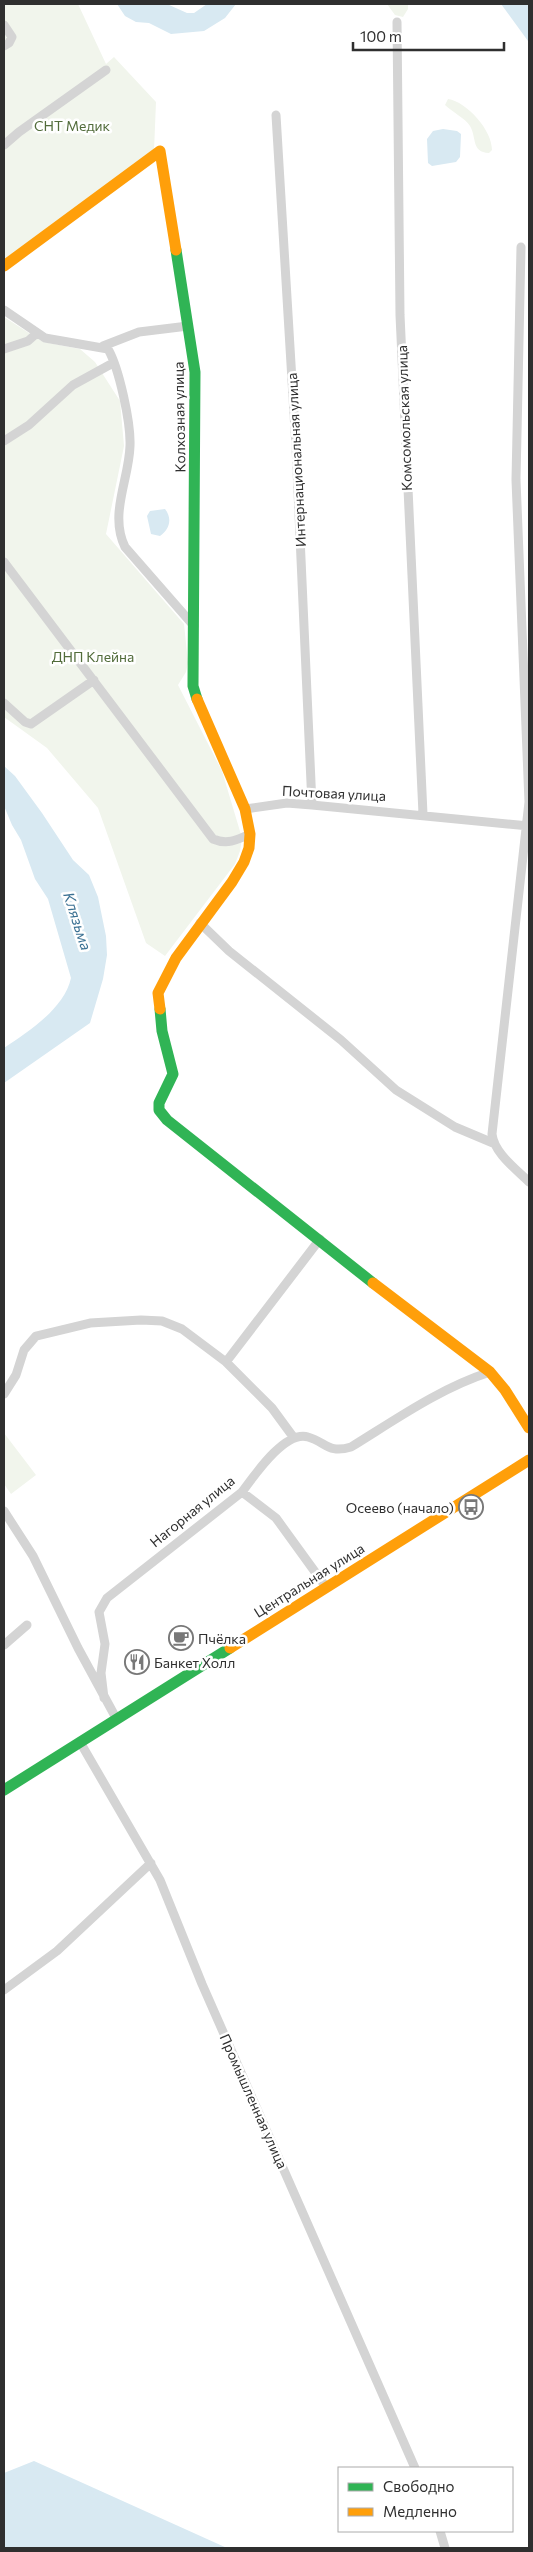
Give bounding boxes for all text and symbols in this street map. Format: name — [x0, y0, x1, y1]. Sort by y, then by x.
scale bar — [353, 20, 504, 52]
text: 100 m — [360, 27, 402, 45]
park label: СНТ Медик — [34, 117, 111, 134]
street label: Комсомольская улица — [393, 345, 415, 491]
street label: Колхозная улица — [170, 361, 188, 473]
street label: Интернациональная улица — [283, 372, 309, 548]
park label: ДНП Клейна — [52, 648, 134, 665]
street label: Почтовая улица — [282, 782, 386, 804]
water label: Клязьма — [60, 890, 96, 953]
street label: Нагорная улица — [146, 1472, 238, 1550]
bus stop icon: Осеево (начало) — [458, 1494, 484, 1520]
place label: Осеево (начало) — [346, 1499, 454, 1516]
street label: Центральная улица — [251, 1539, 367, 1621]
cafe icon: Пчёлка — [168, 1625, 194, 1651]
place label: Пчёлка — [198, 1630, 246, 1647]
restaurant icon: Банкет Холл — [124, 1649, 150, 1675]
place label: Банкет Холл — [154, 1654, 235, 1671]
street label: Промышленная улица — [217, 2031, 291, 2171]
legend — [338, 2467, 513, 2532]
text: Свободно — [383, 2477, 454, 2495]
text: Медленно — [383, 2502, 457, 2520]

